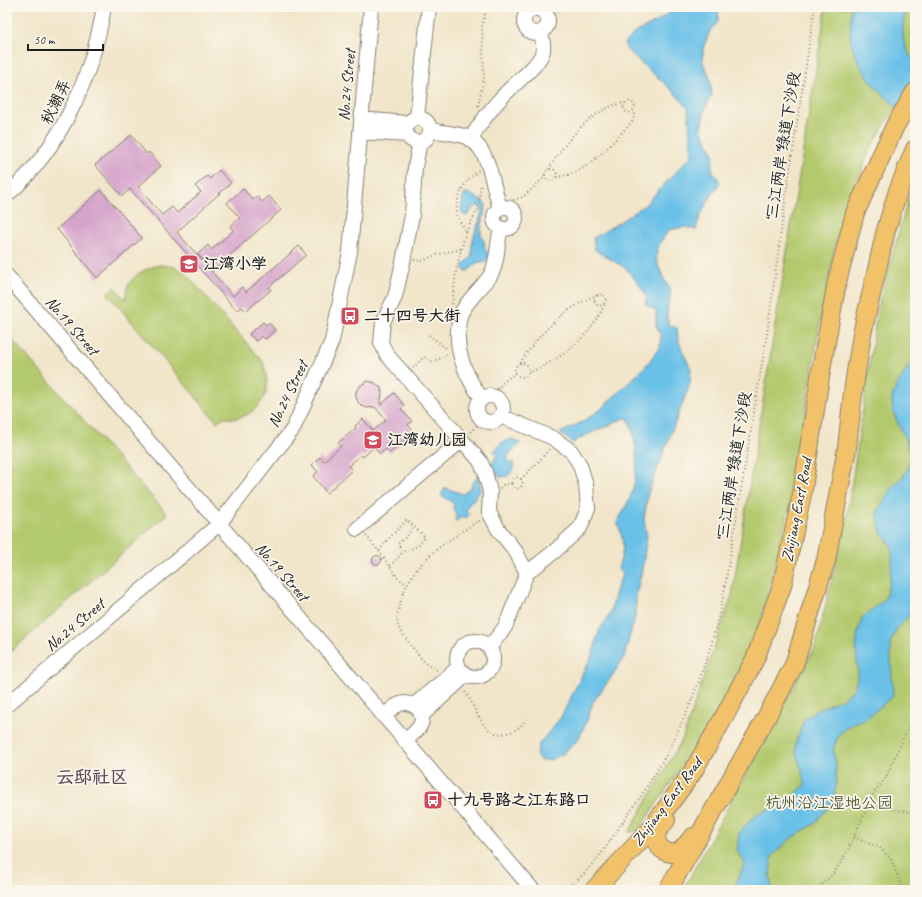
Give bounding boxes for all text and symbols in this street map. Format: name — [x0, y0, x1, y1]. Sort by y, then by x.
scale bar — [28, 26, 103, 52]
text: 50 m — [34, 32, 56, 48]
street label: No.24 Street — [334, 46, 360, 122]
street label: “三江两岸”绿道下沙段 — [761, 70, 805, 224]
street label: 秋潮弄 — [36, 76, 76, 128]
school or university icon: 江湾小学 — [178, 253, 200, 275]
place label: 江湾小学 — [203, 254, 267, 274]
street label: No.19 Street — [41, 292, 105, 362]
bus stop icon: 二十四号大街 — [339, 305, 361, 327]
place label: 二十四号大街 — [364, 306, 460, 326]
street label: No.24 Street — [263, 355, 314, 431]
street label: “三江两岸”绿道下沙段 — [712, 390, 756, 544]
school or university icon: 江湾幼儿园 — [362, 429, 384, 451]
place label: 江湾幼儿园 — [387, 430, 467, 450]
street label: Zhijiang East Road — [777, 454, 817, 564]
street label: No.19 Street — [251, 538, 315, 608]
street label: No.24 Street — [41, 593, 111, 656]
street label: Zhijiang East Road — [627, 752, 708, 850]
district label: 云邸社区 — [56, 766, 128, 788]
bus stop icon: 十九号路之江东路口 — [422, 789, 444, 811]
place label: 十九号路之江东路口 — [447, 790, 591, 810]
park label: 杭州沿江湿地公园 — [765, 793, 893, 813]

